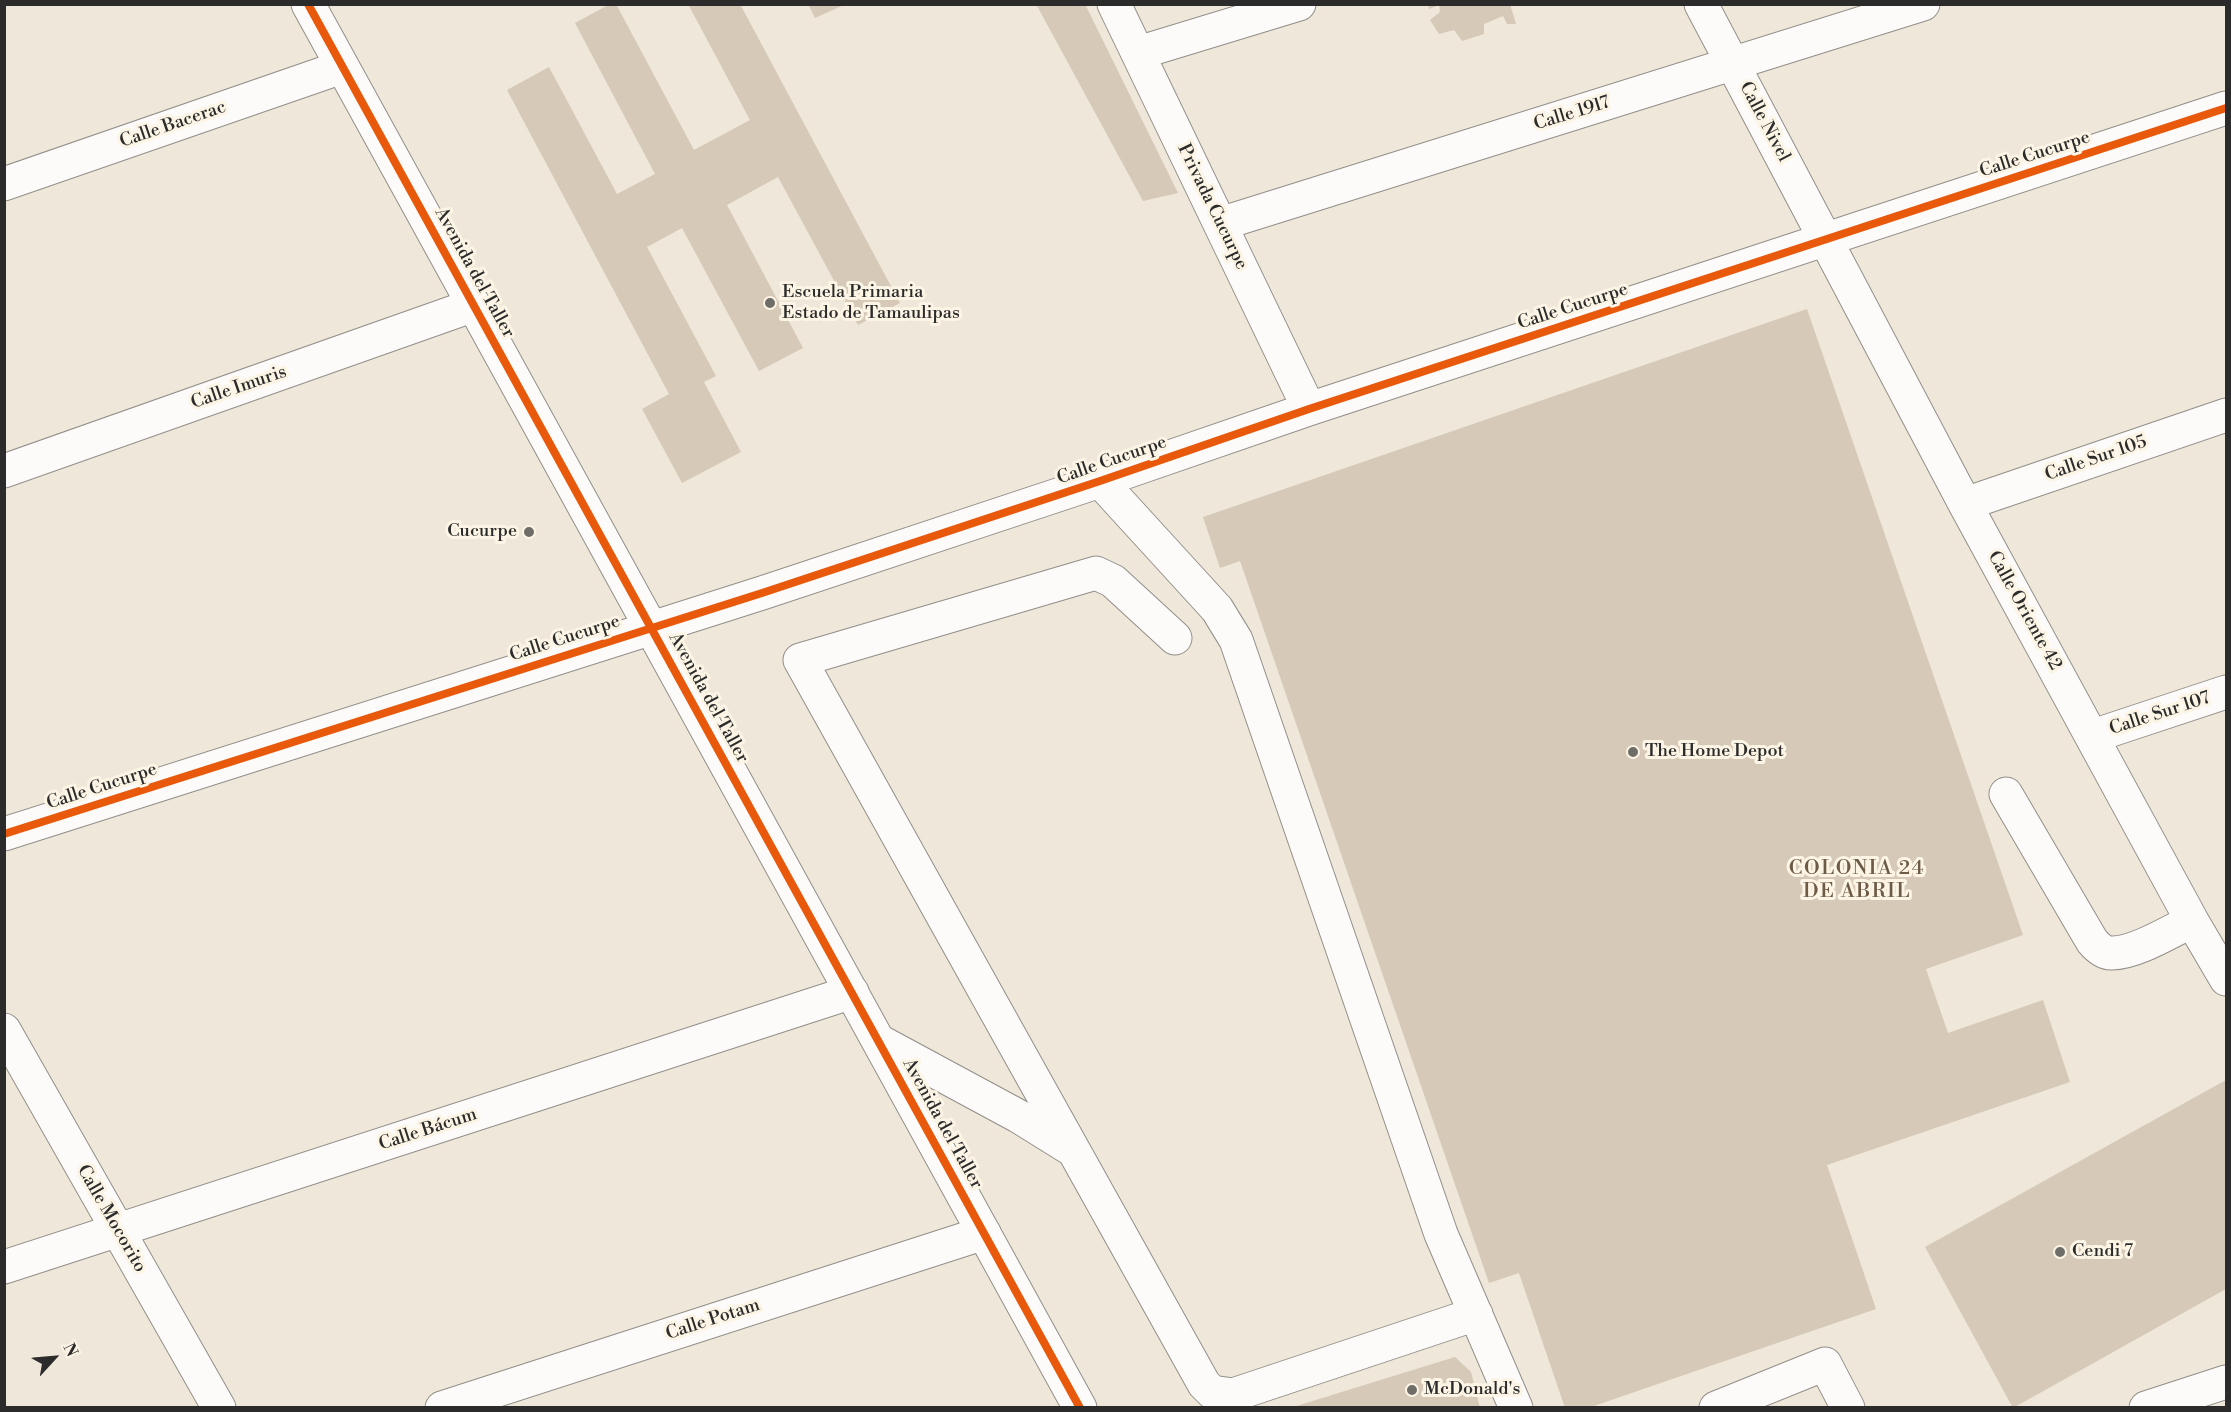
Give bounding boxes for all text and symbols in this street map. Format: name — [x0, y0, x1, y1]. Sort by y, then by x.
street label: Calle Nivel — [1734, 78, 1794, 166]
street label: Calle 1917 — [1531, 92, 1613, 136]
street label: Calle Bacerac — [117, 97, 229, 153]
street label: Calle Cucurpe — [1977, 127, 2093, 183]
street label: Privada Cucurpe — [1172, 141, 1252, 273]
street label: Avenida del Taller — [429, 204, 519, 342]
street label: Calle Cucurpe — [1515, 279, 1631, 335]
place label: Escuela Primaria Estado de Tamaulipas — [782, 282, 960, 324]
marker: Escuela Primaria Estado de Tamaulipas — [763, 296, 777, 310]
street label: Calle Imuris — [188, 362, 290, 414]
street label: Calle Cucurpe — [1054, 432, 1170, 490]
street label: Calle Sur 105 — [2042, 432, 2150, 486]
place label: Cucurpe — [447, 521, 517, 543]
marker: Cucurpe — [522, 525, 536, 539]
street label: Calle Oriente 42 — [1982, 548, 2066, 674]
street label: Calle Cucurpe — [507, 611, 623, 667]
street label: Avenida del Taller — [663, 629, 753, 767]
street label: Calle Sur 107 — [2107, 688, 2213, 740]
place label: The Home Depot — [1645, 741, 1784, 763]
marker: The Home Depot — [1626, 745, 1640, 759]
street label: Calle Cucurpe — [44, 759, 160, 815]
district label: COLONIA 24 DE ABRIL — [1789, 857, 1925, 904]
street label: Avenida del Taller — [897, 1055, 987, 1193]
street label: Calle Bácum — [376, 1104, 480, 1156]
street label: Calle Mocorito — [72, 1162, 150, 1276]
place label: Cendi 7 — [2072, 1241, 2133, 1263]
marker: Cendi 7 — [2053, 1245, 2067, 1259]
street label: Calle Potam — [663, 1295, 763, 1345]
north arrow — [24, 1328, 84, 1388]
text: N — [58, 1340, 82, 1360]
place label: McDonald's — [1424, 1379, 1520, 1401]
marker: McDonald's — [1405, 1383, 1419, 1397]

